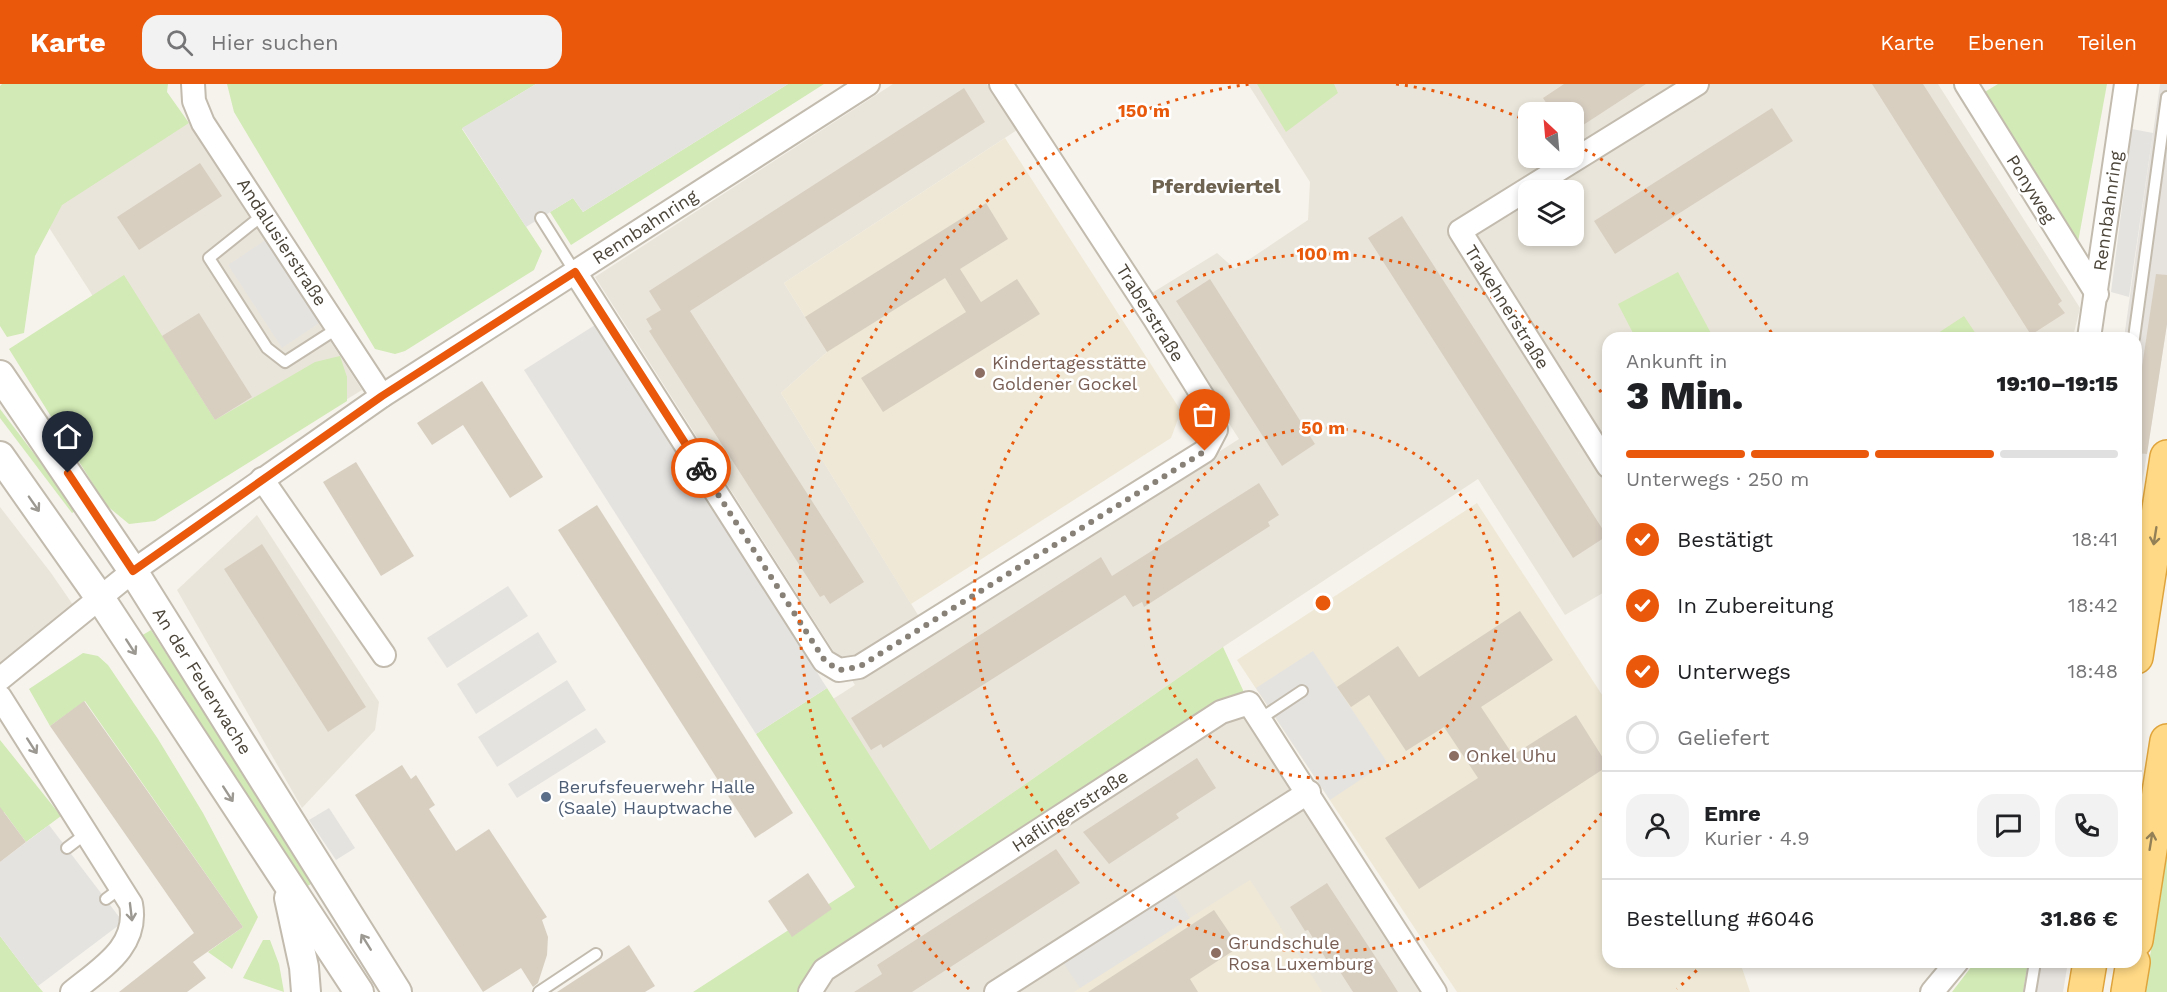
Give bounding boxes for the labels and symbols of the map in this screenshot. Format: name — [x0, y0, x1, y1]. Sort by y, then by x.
text: 150 m — [1118, 100, 1170, 121]
north arrow — [1518, 102, 1584, 168]
street label: Rennbahnring — [2089, 149, 2126, 272]
street label: Ponyweg — [2002, 151, 2061, 227]
street label: Andalusierstraße — [233, 174, 332, 310]
district label: Pferdeviertel — [1151, 174, 1281, 198]
street label: Rennbahnring — [588, 185, 702, 268]
street label: Trakehnerstraße — [1461, 241, 1554, 373]
text: 100 m — [1296, 243, 1350, 264]
street label: Traberstraße — [1112, 260, 1189, 366]
place label: Kindertagesstätte Goldener Gockel — [992, 352, 1147, 394]
marker: Kindertagesstätte Goldener Gockel — [973, 366, 987, 380]
pin — [1179, 389, 1230, 451]
pin — [42, 411, 93, 473]
text: 50 m — [1301, 417, 1345, 438]
courier — [671, 438, 731, 498]
one-way arrow — [27, 495, 40, 511]
one-way arrow — [2149, 525, 2160, 545]
centre of rings — [1313, 593, 1333, 613]
street label: An der Feuerwache — [149, 603, 256, 758]
one-way arrow — [126, 638, 138, 655]
one-way arrow — [26, 737, 38, 754]
place label: Onkel Uhu — [1466, 745, 1557, 766]
marker: Onkel Uhu — [1447, 749, 1461, 763]
street label: Haflingerstraße — [1008, 765, 1132, 856]
place label: Berufsfeuerwehr Halle (Saale) Hauptwache — [558, 776, 755, 818]
one-way arrow — [221, 786, 234, 803]
marker: Berufsfeuerwehr Halle (Saale) Hauptwache — [539, 790, 553, 804]
one-way arrow — [2146, 832, 2157, 852]
one-way arrow — [126, 902, 137, 921]
place label: Grundschule Rosa Luxemburg — [1228, 932, 1374, 974]
one-way arrow — [360, 934, 372, 951]
marker: Grundschule Rosa Luxemburg — [1209, 946, 1223, 960]

